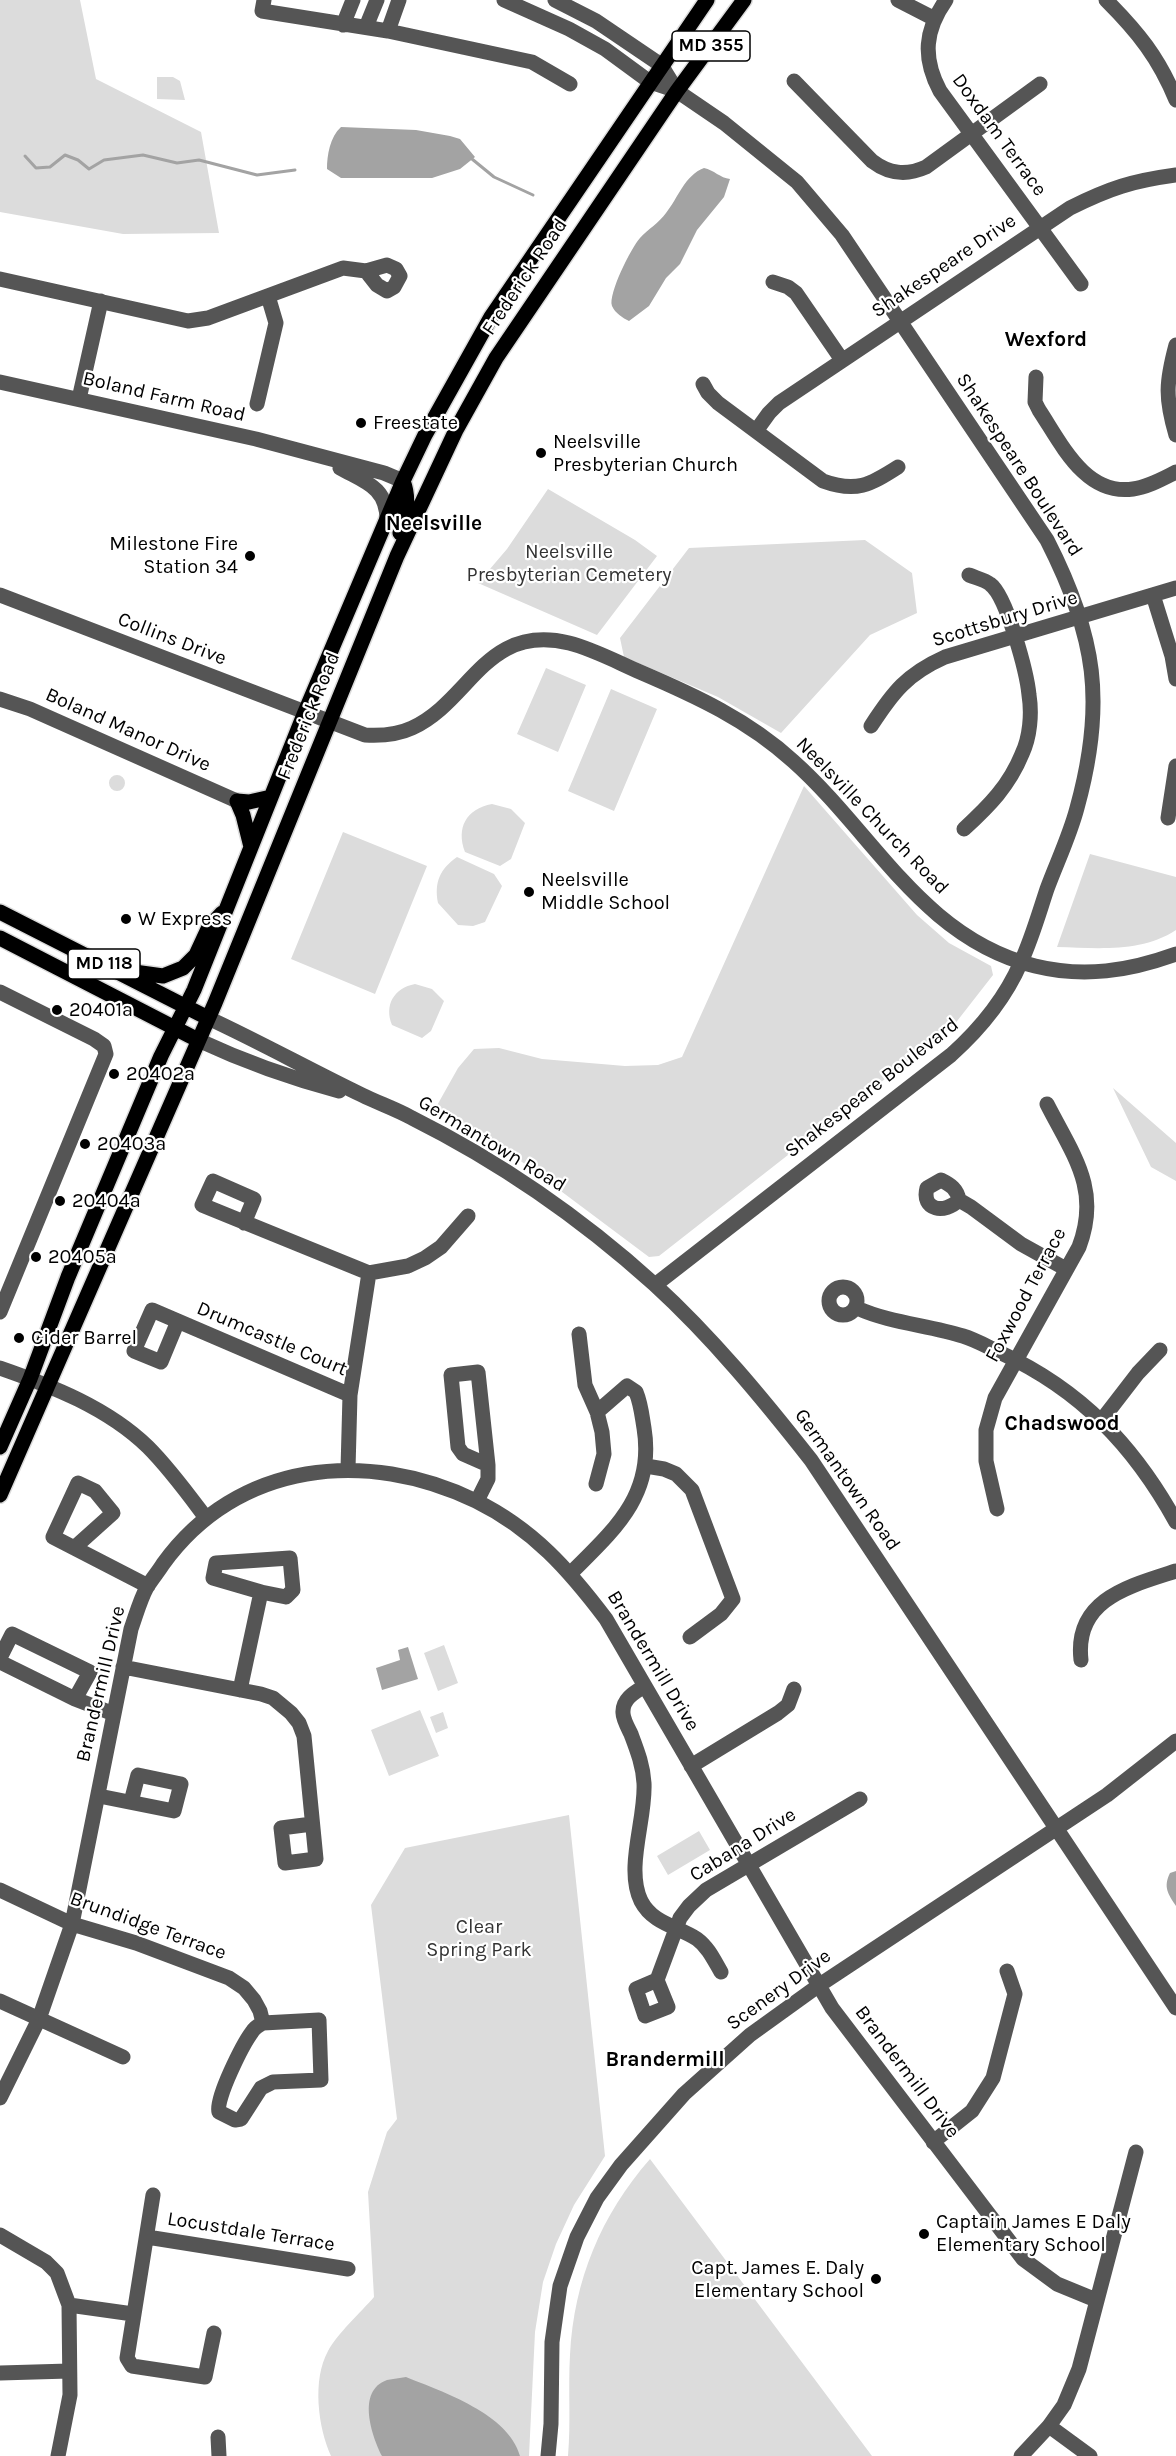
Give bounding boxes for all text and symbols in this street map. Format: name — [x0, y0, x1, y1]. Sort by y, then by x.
road number: MD 355 — [672, 31, 750, 61]
street label: Doxdam Terrace — [947, 69, 1051, 201]
street label: Shakespeare Drive — [867, 209, 1021, 323]
street label: Frederick Road — [477, 214, 573, 340]
district label: Wexford — [1005, 327, 1087, 353]
street label: Boland Farm Road — [80, 367, 248, 427]
street label: Shakespeare Boulevard — [951, 369, 1087, 561]
place label: Freestate — [373, 411, 458, 435]
marker: Freestate — [354, 416, 368, 430]
place label: Neelsville Presbyterian Church — [553, 430, 738, 477]
marker: Neelsville Presbyterian Church — [534, 446, 548, 460]
district label: Neelsville — [386, 511, 482, 537]
place label: Milestone Fire Station 34 — [109, 532, 238, 579]
park label: Neelsville Presbyterian Cemetery — [467, 540, 671, 587]
marker: Milestone Fire Station 34 — [243, 549, 257, 563]
street label: Scottsbury Drive — [929, 585, 1081, 653]
street label: Collins Drive — [114, 607, 230, 671]
street label: Frederick Road — [272, 649, 346, 783]
street label: Boland Manor Drive — [42, 683, 214, 777]
street label: Neelsville Church Road — [791, 732, 953, 900]
place label: Neelsville Middle School — [541, 868, 670, 915]
marker: Neelsville Middle School — [522, 885, 536, 899]
place label: W Express — [138, 907, 232, 931]
marker: W Express — [119, 912, 133, 926]
road number: MD 118 — [68, 949, 140, 979]
place label: 20401a — [69, 998, 133, 1022]
marker: 20401a — [50, 1003, 64, 1017]
street label: Shakespeare Boulevard — [780, 1013, 964, 1163]
place label: 20402a — [126, 1062, 195, 1086]
marker: 20402a — [107, 1067, 121, 1081]
street label: Germantown Road — [414, 1090, 570, 1198]
place label: 20403a — [97, 1132, 166, 1156]
marker: 20403a — [78, 1137, 92, 1151]
place label: 20404a — [72, 1189, 141, 1213]
marker: 20404a — [53, 1194, 67, 1208]
street label: Foxwood Terrace — [980, 1224, 1072, 1366]
place label: 20405a — [48, 1245, 117, 1269]
marker: 20405a — [29, 1250, 43, 1264]
street label: Drumcastle Court — [193, 1296, 351, 1382]
place label: Cider Barrel — [31, 1326, 137, 1350]
marker: Cider Barrel — [12, 1331, 26, 1345]
street label: Germantown Road — [789, 1404, 905, 1556]
district label: Chadswood — [1004, 1411, 1120, 1437]
street label: Brandermill Drive — [602, 1586, 704, 1736]
street label: Brandermill Drive — [71, 1604, 131, 1764]
street label: Cabana Drive — [685, 1803, 801, 1887]
street label: Brundidge Terrace — [67, 1887, 229, 1965]
park label: Clear Spring Park — [426, 1915, 532, 1962]
street label: Scenery Drive — [722, 1944, 836, 2036]
street label: Brandermill Drive — [849, 2001, 965, 2143]
district label: Brandermill — [605, 2047, 725, 2073]
street label: Locustdale Terrace — [166, 2207, 336, 2257]
place label: Captain James E Daly Elementary School — [936, 2210, 1131, 2257]
marker: Captain James E Daly Elementary School — [917, 2227, 931, 2241]
place label: Capt. James E. Daly Elementary School — [691, 2256, 864, 2303]
marker: Capt. James E. Daly Elementary School — [869, 2272, 883, 2286]

